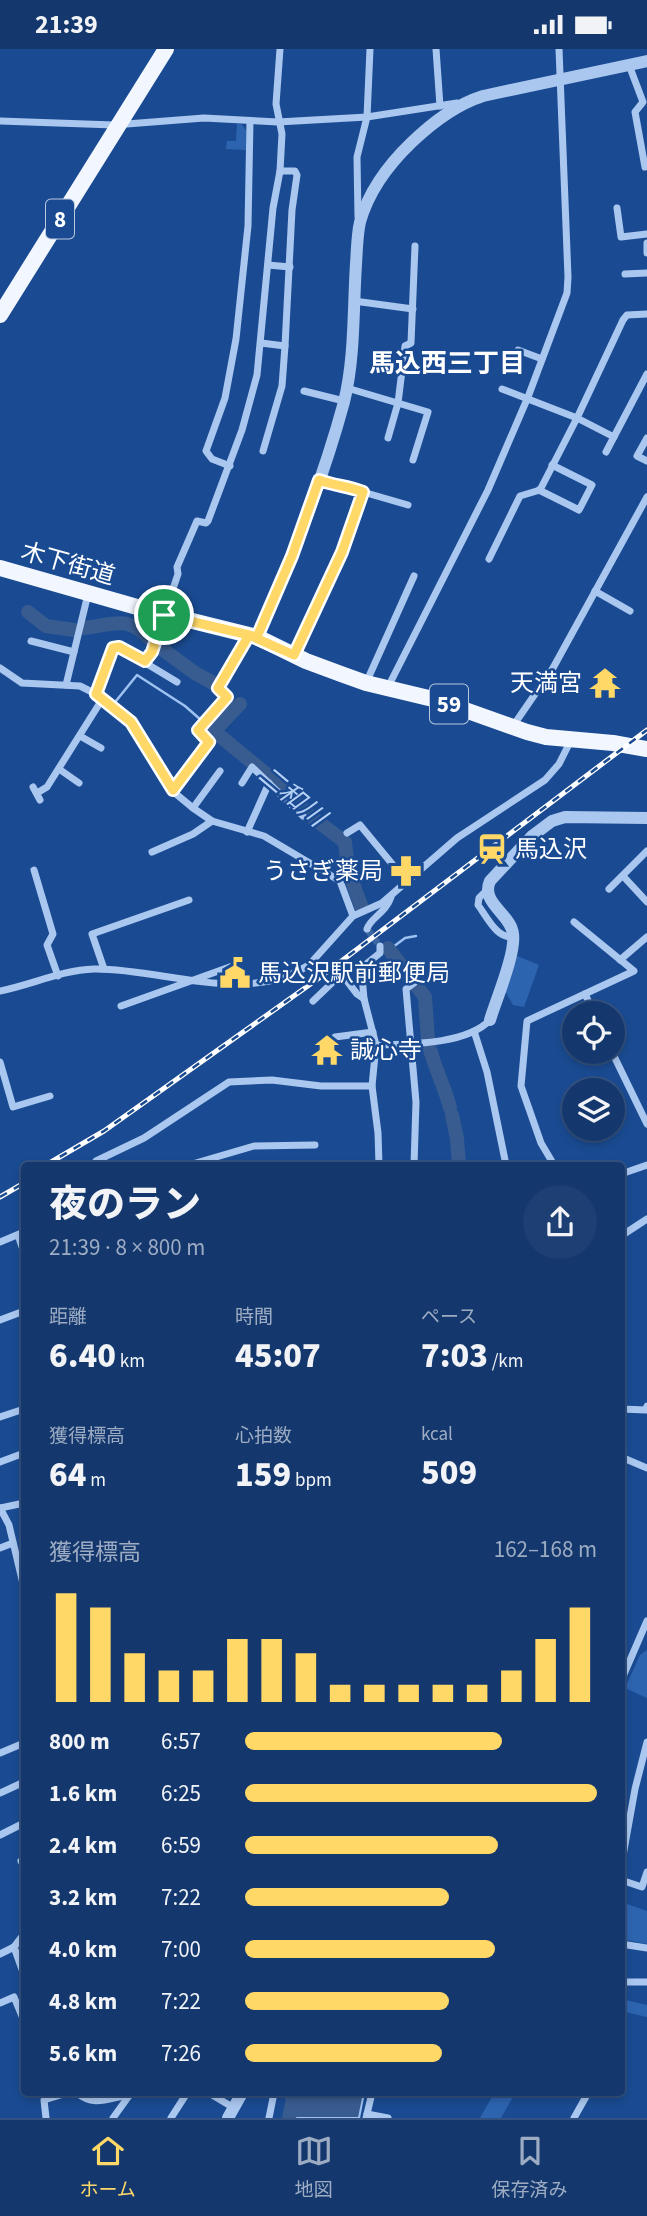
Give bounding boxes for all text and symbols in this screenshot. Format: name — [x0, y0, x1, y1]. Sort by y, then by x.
text: 21:39 — [35, 6, 98, 43]
road number: 8 — [46, 199, 74, 239]
district label: 馬込西三丁目 — [369, 345, 525, 382]
street label: 木下街道 — [17, 534, 119, 594]
pin — [134, 585, 194, 645]
icon: arrive — [145, 596, 183, 634]
place label: 天満宮 — [510, 666, 582, 701]
temple icon: 天満宮 — [588, 666, 622, 700]
road number: 59 — [430, 685, 468, 723]
water label: 二和川 — [250, 757, 336, 837]
station icon: 馬込沢 — [475, 832, 509, 866]
place label: 馬込沢 — [515, 832, 587, 867]
place label: うさぎ薬局 — [263, 854, 383, 889]
pharmacy icon: うさぎ薬局 — [389, 854, 423, 888]
public building icon: 馬込沢駅前郵便局 — [218, 956, 252, 990]
place label: 馬込沢駅前郵便局 — [258, 956, 450, 991]
map controls — [562, 1001, 625, 1141]
button: locate — [562, 1001, 625, 1064]
temple icon: 誠心寺 — [310, 1033, 344, 1067]
place label: 誠心寺 — [350, 1033, 422, 1068]
button: layers — [562, 1078, 625, 1141]
text: 夜のラン — [49, 1178, 201, 1232]
button: share — [523, 1185, 597, 1259]
text: 21:39 · 8 × 800 m — [49, 1231, 205, 1264]
text: 距離 — [49, 1304, 87, 1331]
text: 時間 — [235, 1304, 273, 1331]
text: ペース — [421, 1304, 477, 1331]
text: 6.40 — [49, 1331, 116, 1381]
text: 45:07 — [235, 1331, 321, 1381]
text: 7:03 — [421, 1331, 488, 1381]
text: km — [116, 1348, 145, 1375]
text: /km — [488, 1348, 524, 1375]
text: kcal — [421, 1421, 453, 1448]
text: 獲得標高 — [49, 1423, 125, 1450]
text: 心拍数 — [235, 1423, 292, 1450]
text: 509 — [421, 1448, 477, 1498]
text: 64 — [49, 1450, 86, 1500]
text: 159 — [235, 1450, 291, 1500]
text: m — [86, 1467, 106, 1494]
text: bpm — [291, 1467, 332, 1494]
text: 162–168 m — [494, 1533, 597, 1566]
text: 獲得標高 — [49, 1536, 141, 1569]
text: 800 m — [49, 1725, 110, 1758]
text: 6:57 — [161, 1725, 201, 1758]
text: 1.6 km — [49, 1777, 117, 1810]
text: 6:25 — [161, 1777, 201, 1810]
text: 2.4 km — [49, 1829, 117, 1862]
text: 6:59 — [161, 1829, 201, 1862]
text: 3.2 km — [49, 1881, 117, 1914]
text: 7:22 — [161, 1881, 201, 1914]
text: 4.0 km — [49, 1933, 117, 1966]
text: 7:00 — [161, 1933, 201, 1966]
text: 4.8 km — [49, 1985, 117, 2018]
text: 7:22 — [161, 1985, 201, 2018]
text: 5.6 km — [49, 2037, 117, 2070]
text: 7:26 — [161, 2037, 201, 2070]
tab: ホーム — [79, 2132, 136, 2204]
tab: 地図 — [295, 2132, 333, 2204]
tab: 保存済み — [492, 2132, 568, 2204]

